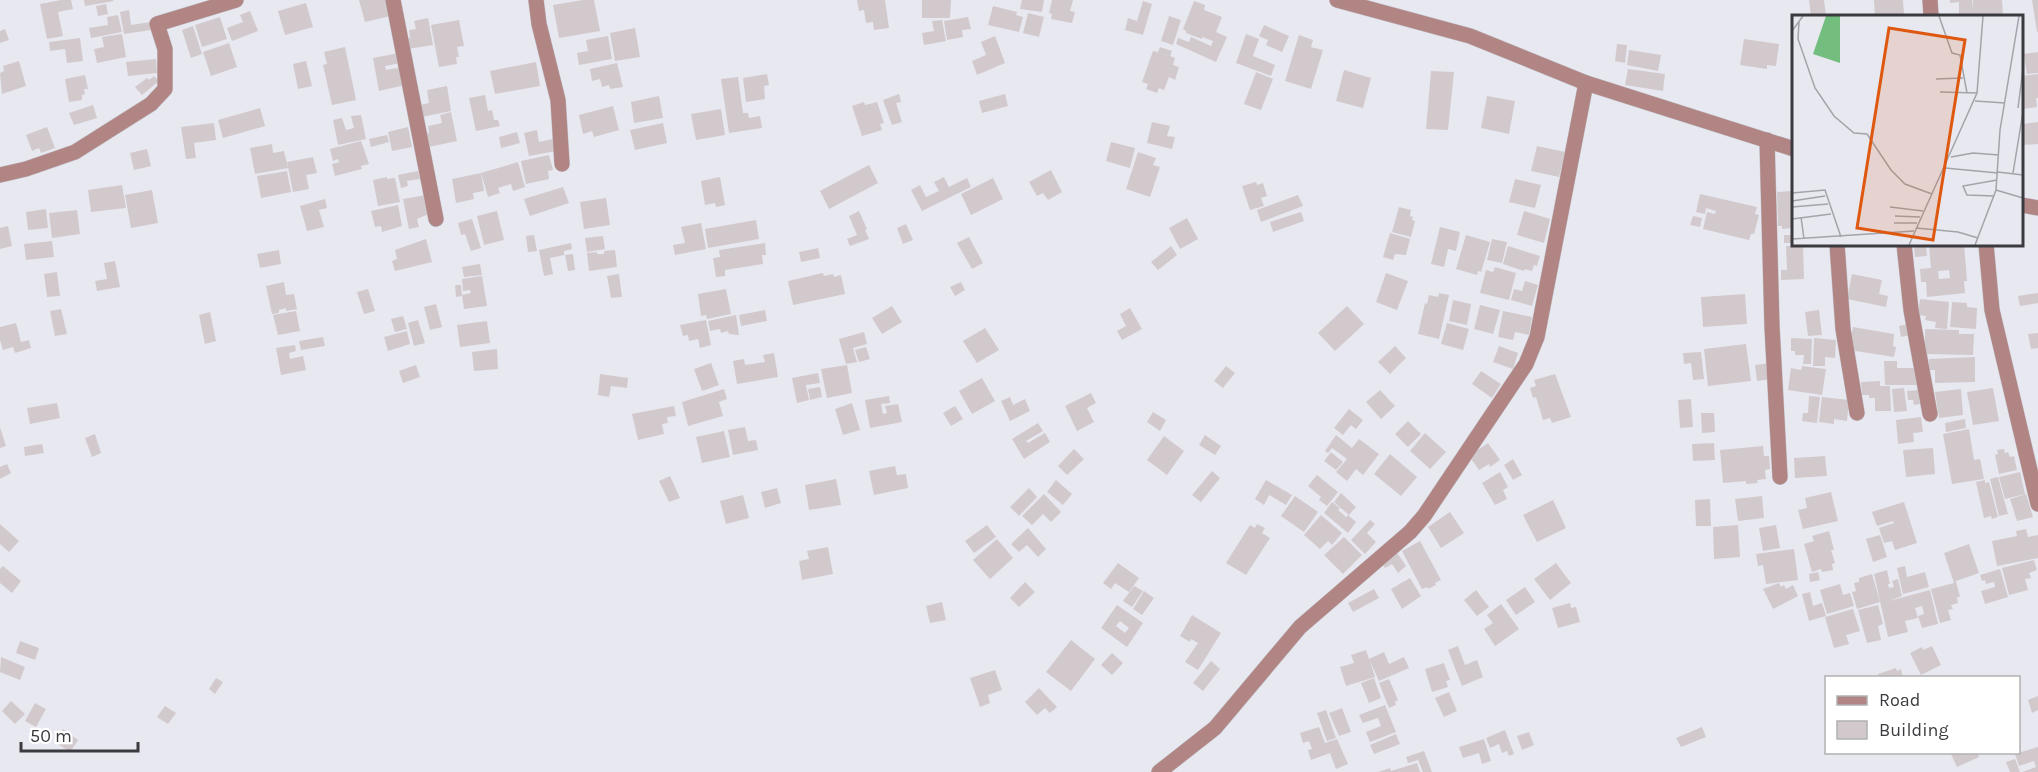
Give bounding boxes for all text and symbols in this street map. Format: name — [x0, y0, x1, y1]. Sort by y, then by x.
inset map — [1792, 15, 2023, 246]
legend — [1825, 676, 2020, 754]
text: Road — [1879, 689, 1920, 711]
scale bar — [21, 715, 138, 753]
text: Building — [1879, 719, 1949, 741]
text: 50 m — [30, 725, 72, 747]

